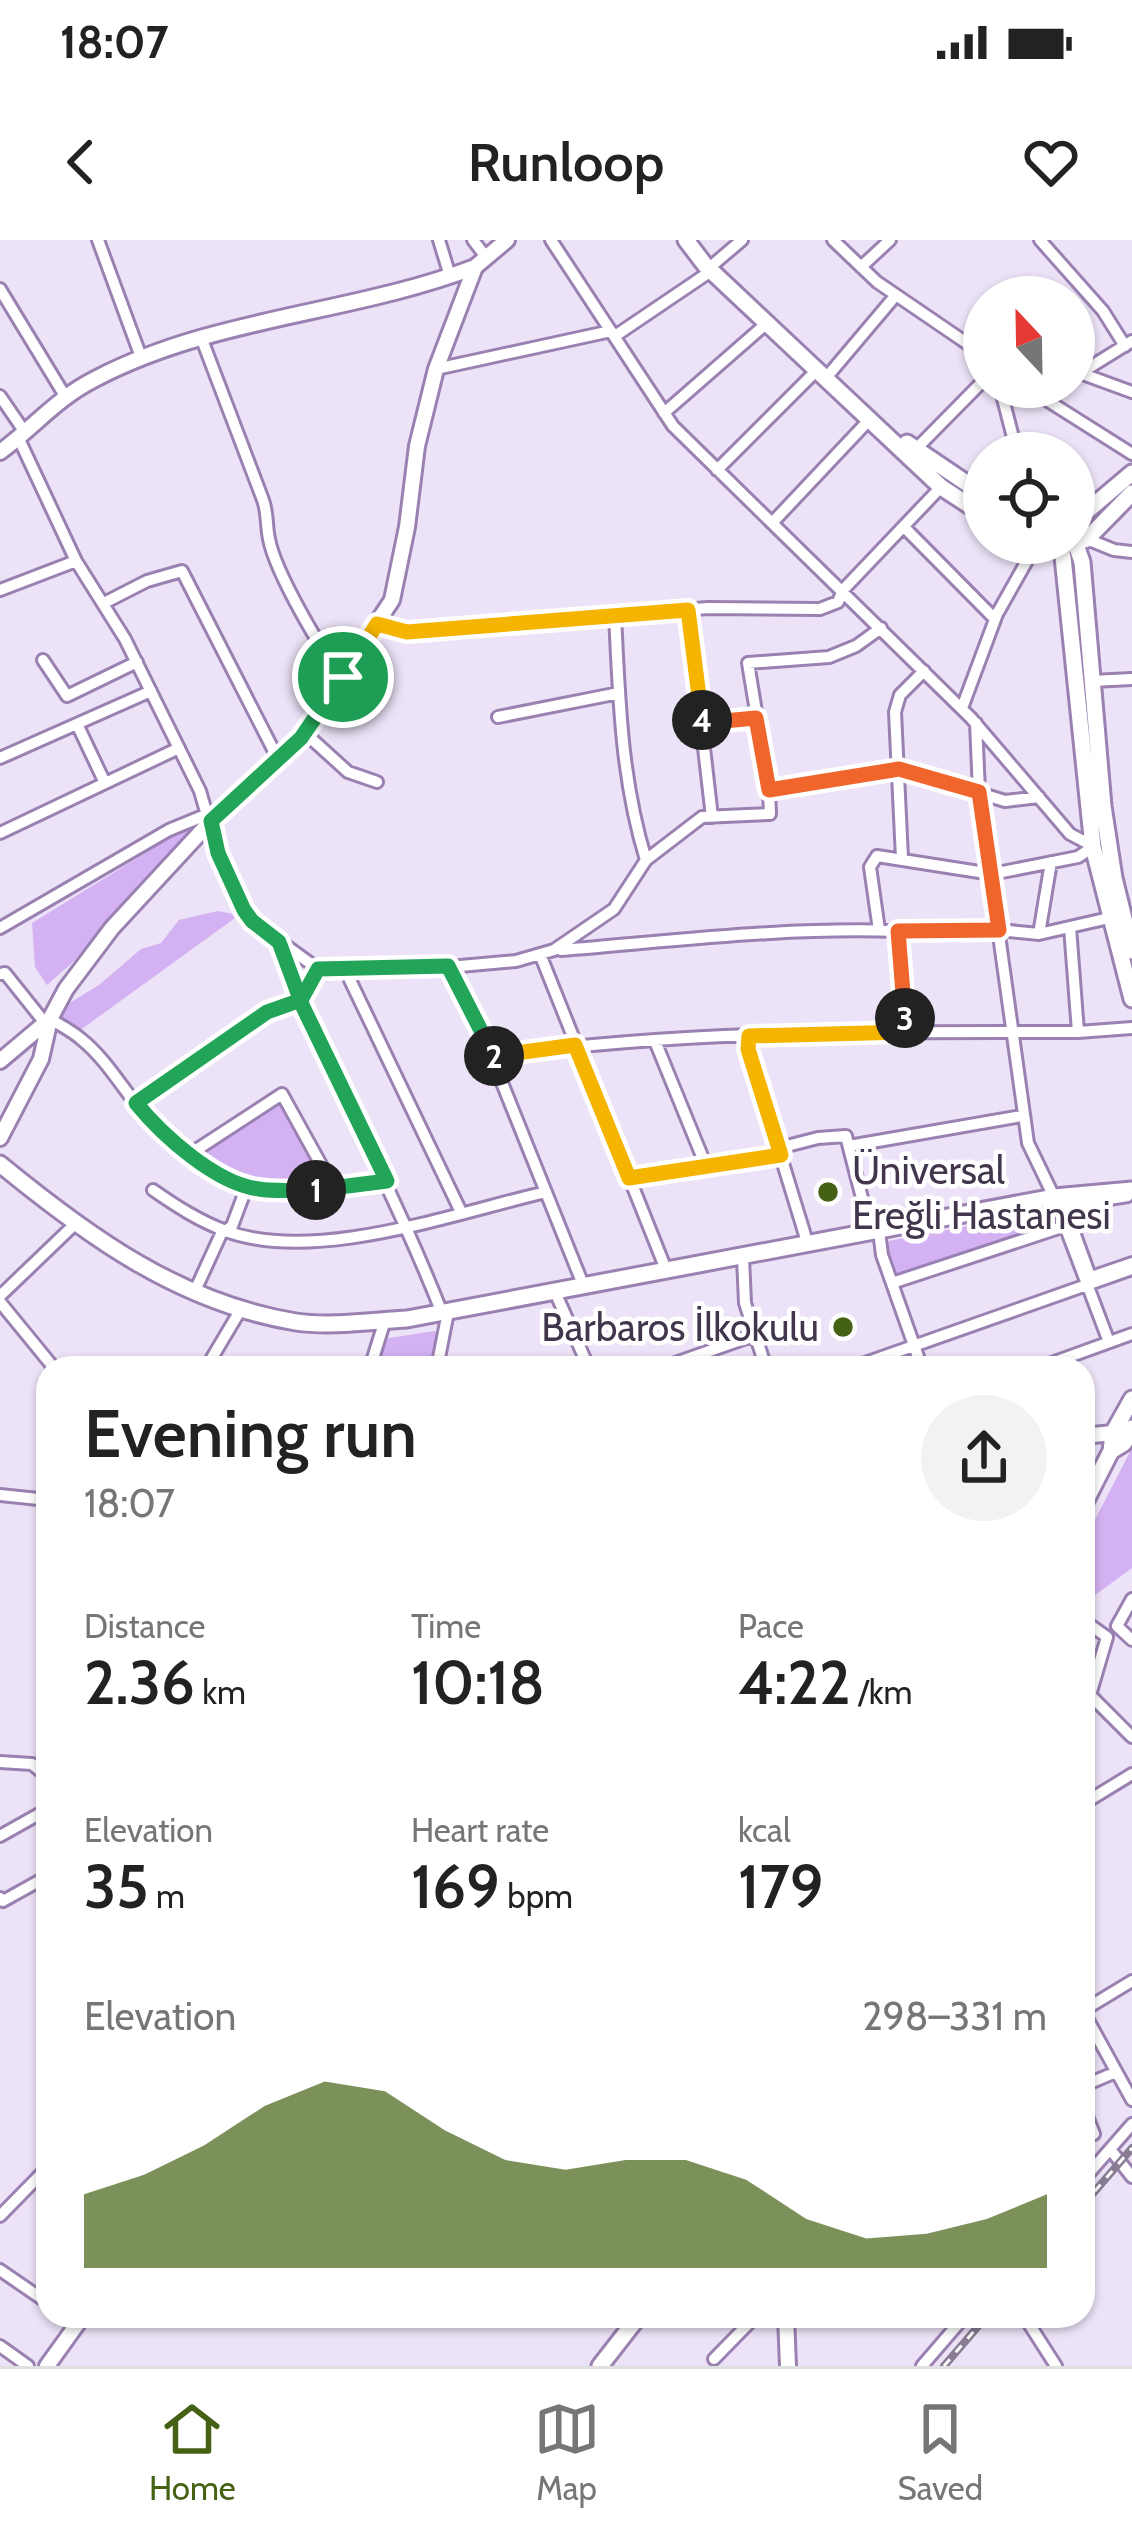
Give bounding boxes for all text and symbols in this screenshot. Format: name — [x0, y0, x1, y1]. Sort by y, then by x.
text: 18:07 — [60, 15, 169, 69]
icon: back — [48, 129, 114, 195]
text: Runloop — [468, 129, 664, 195]
icon: heart — [1018, 129, 1084, 195]
north arrow — [963, 276, 1095, 408]
map controls — [963, 276, 1095, 564]
button: locate — [963, 432, 1095, 564]
pin — [292, 626, 394, 728]
icon: arrive — [310, 644, 376, 710]
pin: 4 — [672, 690, 732, 750]
text: 4 — [692, 700, 712, 740]
pin: 3 — [875, 988, 935, 1048]
text: 3 — [896, 998, 914, 1038]
pin: 2 — [464, 1026, 524, 1086]
text: 2 — [485, 1036, 503, 1076]
place label: Üniversal Ereğli Hastanesi — [852, 1146, 1111, 1239]
pin: 1 — [286, 1160, 346, 1220]
text: 1 — [310, 1170, 322, 1210]
marker: Üniversal Ereğli Hastanesi — [815, 1179, 841, 1205]
place label: Barbaros İlkokulu — [541, 1303, 819, 1351]
marker: Barbaros İlkokulu — [830, 1314, 856, 1340]
text: Evening run — [84, 1393, 417, 1474]
button: share — [921, 1395, 1047, 1521]
text: 18:07 — [84, 1479, 175, 1527]
text: Distance — [84, 1606, 205, 1646]
text: Time — [411, 1606, 481, 1646]
text: Pace — [738, 1606, 804, 1646]
text: 2.36 — [84, 1646, 195, 1719]
text: 10:18 — [411, 1646, 545, 1719]
text: 4:22 — [738, 1646, 851, 1719]
text: km — [195, 1672, 246, 1712]
text: /km — [851, 1672, 912, 1712]
text: Elevation — [84, 1810, 213, 1850]
text: Heart rate — [411, 1810, 549, 1850]
text: kcal — [738, 1810, 791, 1850]
text: 35 — [84, 1850, 149, 1923]
text: 169 — [411, 1850, 500, 1923]
text: 179 — [738, 1850, 824, 1923]
text: m — [149, 1876, 185, 1916]
text: bpm — [500, 1876, 573, 1916]
text: Elevation — [84, 1992, 236, 2040]
text: 298–331 m — [862, 1992, 1047, 2040]
tab: Home — [149, 2396, 236, 2508]
tab: Map — [534, 2396, 600, 2508]
tab: Saved — [897, 2396, 983, 2508]

